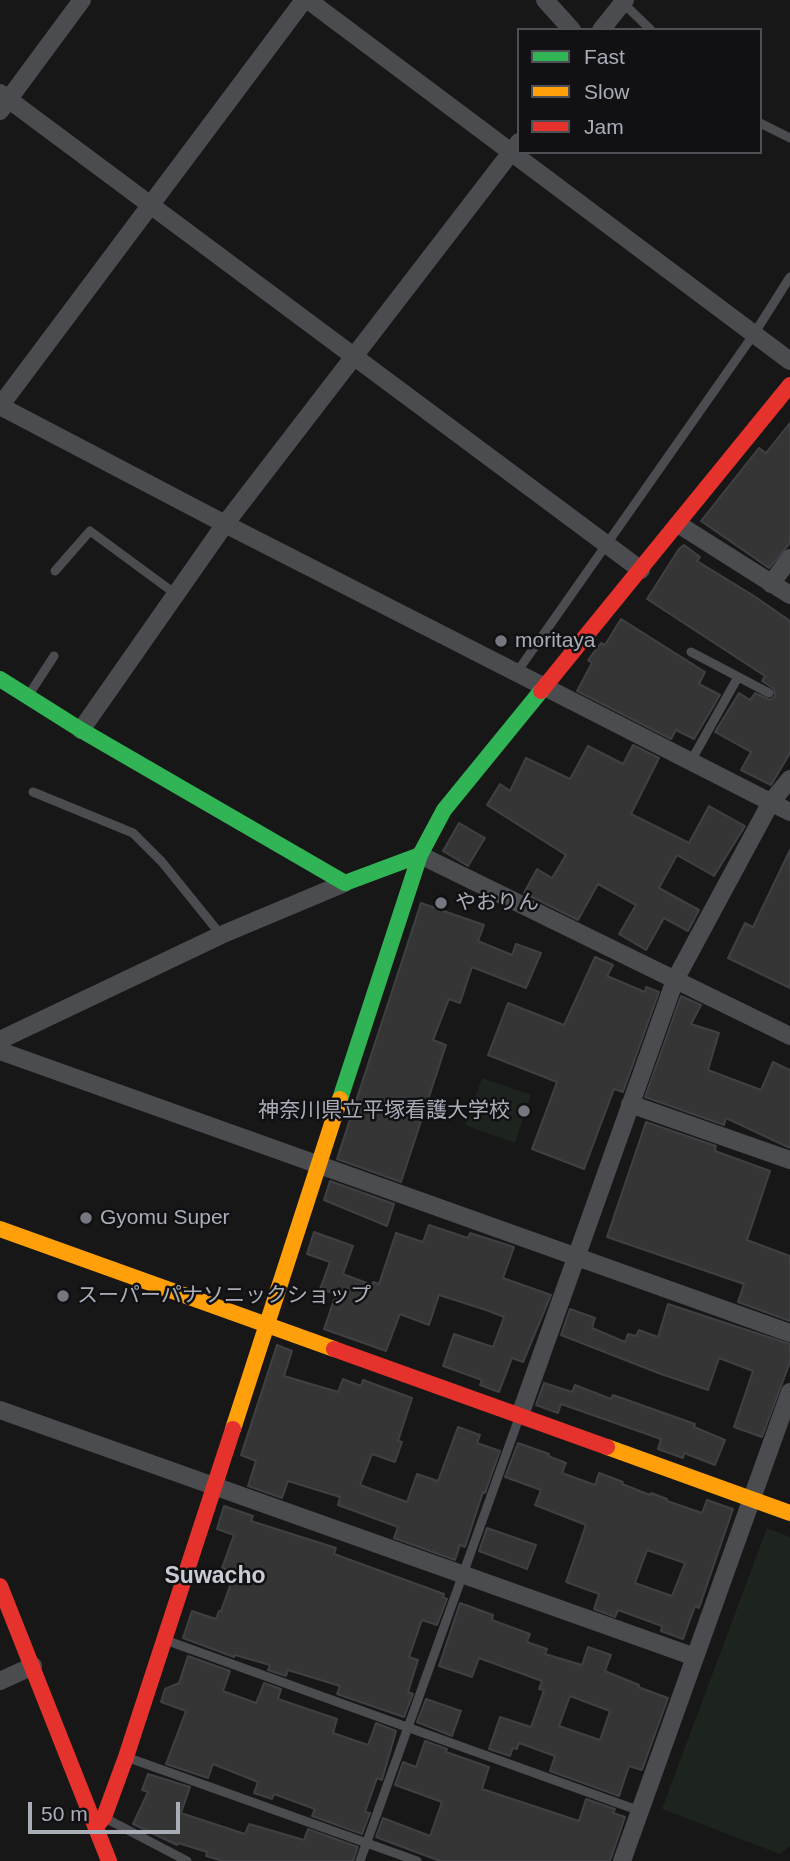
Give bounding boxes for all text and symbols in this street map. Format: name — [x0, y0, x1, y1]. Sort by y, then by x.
legend — [517, 28, 762, 154]
text: Fast — [584, 45, 625, 68]
text: Slow — [584, 80, 630, 103]
text: Jam — [584, 115, 624, 138]
place label: moritaya — [515, 628, 596, 654]
marker: moritaya — [493, 633, 509, 649]
place label: やおりん — [455, 890, 539, 916]
marker: やおりん — [433, 895, 449, 911]
place label: 神奈川県立平塚看護大学校 — [258, 1098, 510, 1124]
marker: 神奈川県立平塚看護大学校 — [516, 1103, 532, 1119]
place label: Gyomu Super — [100, 1205, 230, 1231]
marker: Gyomu Super — [78, 1210, 94, 1226]
place label: スーパーパナソニックショップ — [77, 1283, 371, 1309]
marker: スーパーパナソニックショップ — [55, 1288, 71, 1304]
district label: Suwacho — [165, 1563, 265, 1591]
scale bar — [32, 1787, 184, 1831]
text: 50 m — [41, 1802, 88, 1825]

